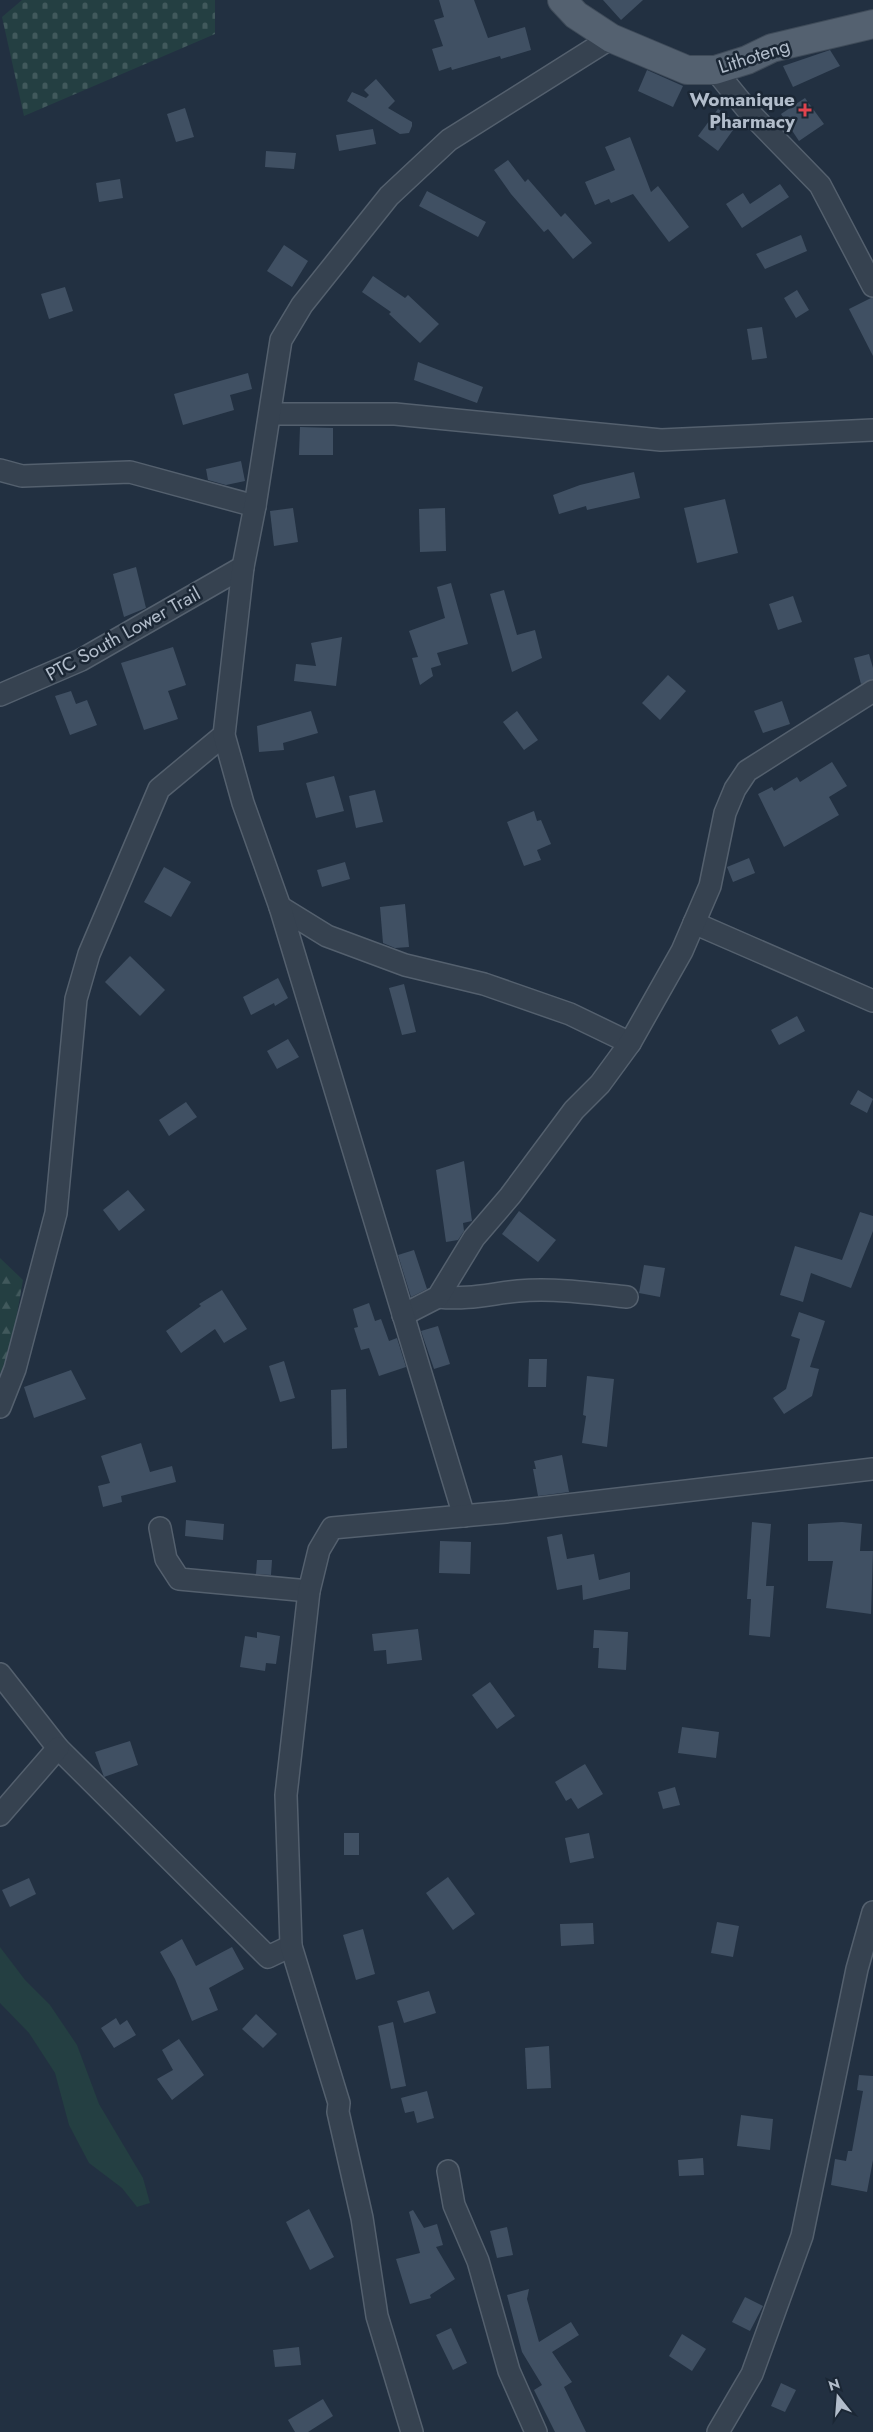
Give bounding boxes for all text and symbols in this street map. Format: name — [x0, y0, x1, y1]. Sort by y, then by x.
street label: Lithoteng — [715, 32, 793, 80]
place label: Womanique Pharmacy — [690, 86, 796, 135]
marker: Womanique Pharmacy — [799, 104, 811, 116]
street label: PTC South Lower Trail — [41, 580, 205, 688]
north arrow — [813, 2372, 863, 2422]
text: N — [826, 2373, 842, 2396]

